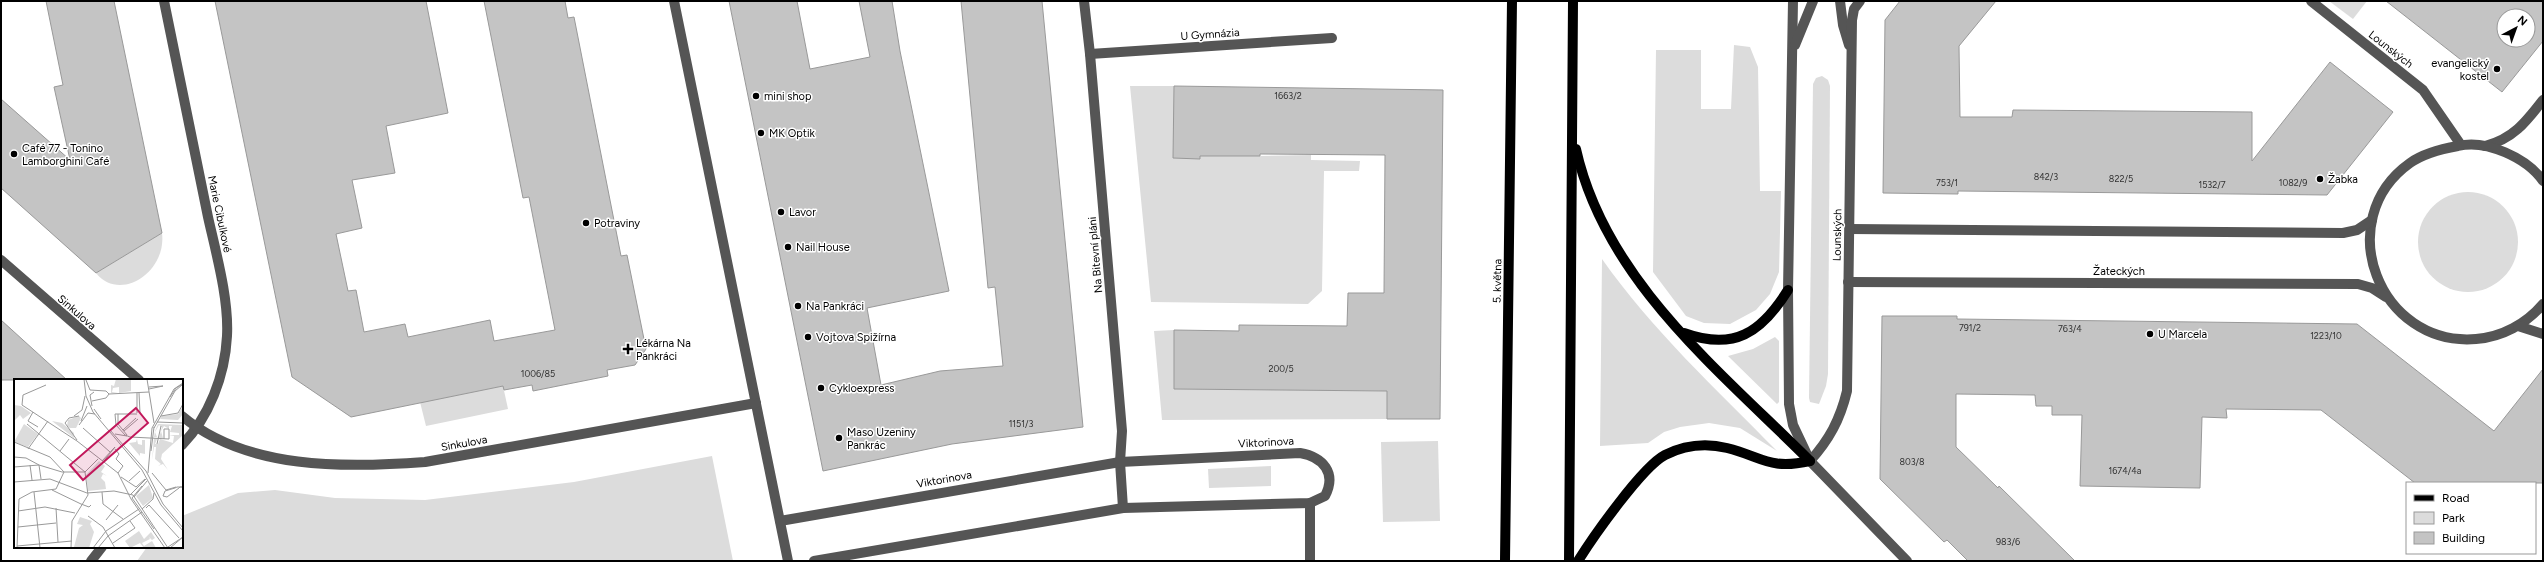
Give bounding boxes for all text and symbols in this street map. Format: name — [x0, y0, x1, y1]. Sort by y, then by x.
north arrow — [2496, 8, 2536, 48]
text: N — [2515, 13, 2530, 29]
street label: U Gymnázia — [1180, 26, 1240, 43]
street label: Lounských — [2366, 28, 2415, 71]
place label: evangelický kostel — [2431, 57, 2489, 83]
marker: evangelický kostel — [2492, 64, 2502, 74]
place label: mini shop — [764, 90, 812, 103]
house number: 1663/2 — [1274, 90, 1302, 101]
marker: mini shop — [751, 91, 761, 101]
place label: MK Optik — [769, 127, 815, 140]
marker: MK Optik — [756, 128, 766, 138]
place label: Café 77 - Tonino Lamborghini Café — [22, 142, 109, 168]
marker: Café 77 - Tonino Lamborghini Café — [9, 149, 19, 159]
house number: 842/3 — [2034, 171, 2058, 182]
place label: Žabka — [2328, 172, 2358, 186]
house number: 822/5 — [2109, 173, 2133, 184]
street label: Marie Cibulkové — [205, 174, 234, 254]
marker: Žabka — [2315, 174, 2325, 184]
house number: 753/1 — [1936, 177, 1958, 188]
house number: 1082/9 — [2279, 177, 2307, 188]
house number: 1532/7 — [2198, 179, 2226, 190]
place label: Lavor — [789, 206, 816, 219]
marker: Lavor — [776, 207, 786, 217]
street label: Lounských — [1831, 209, 1844, 261]
street label: Na Bitevní pláni — [1086, 216, 1105, 294]
place label: Potraviny — [594, 217, 640, 230]
marker: Potraviny — [581, 218, 591, 228]
place label: Nail House — [796, 241, 850, 254]
marker: Nail House — [783, 242, 793, 252]
street label: 5. května — [1491, 259, 1504, 303]
street label: Žateckých — [2093, 264, 2145, 278]
street label: Sinkulova — [55, 292, 99, 333]
place label: Na Pankráci — [806, 300, 864, 313]
marker: Na Pankráci — [793, 301, 803, 311]
house number: 791/2 — [1959, 322, 1981, 333]
house number: 763/4 — [2058, 323, 2082, 334]
place label: U Marcela — [2158, 328, 2207, 341]
marker: U Marcela — [2145, 329, 2155, 339]
house number: 1223/10 — [2310, 330, 2342, 341]
place label: Vojtova Spižírna — [816, 331, 896, 344]
marker: Vojtova Spižírna — [803, 332, 813, 342]
place label: Lékárna Na Pankráci — [636, 337, 691, 363]
marker: Lékárna Na Pankráci — [623, 344, 633, 354]
house number: 200/5 — [1268, 363, 1294, 374]
house number: 1006/85 — [521, 368, 555, 379]
inset map — [14, 379, 183, 548]
place label: Cykloexpress — [829, 382, 895, 395]
marker: Cykloexpress — [816, 383, 826, 393]
house number: 1151/3 — [1009, 418, 1033, 429]
place label: Maso Uzeniny Pankrác — [847, 426, 916, 452]
street label: Sinkulova — [440, 433, 488, 454]
marker: Maso Uzeniny Pankrác — [834, 433, 844, 443]
street label: Viktorinova — [1238, 435, 1294, 450]
house number: 803/8 — [1899, 456, 1925, 467]
house number: 1674/4a — [2109, 465, 2142, 476]
street label: Viktorinova — [915, 468, 973, 491]
legend — [2406, 482, 2536, 554]
text: Road — [2442, 491, 2470, 505]
text: Park — [2442, 511, 2465, 525]
text: Building — [2442, 531, 2485, 545]
house number: 983/6 — [1996, 536, 2020, 547]

